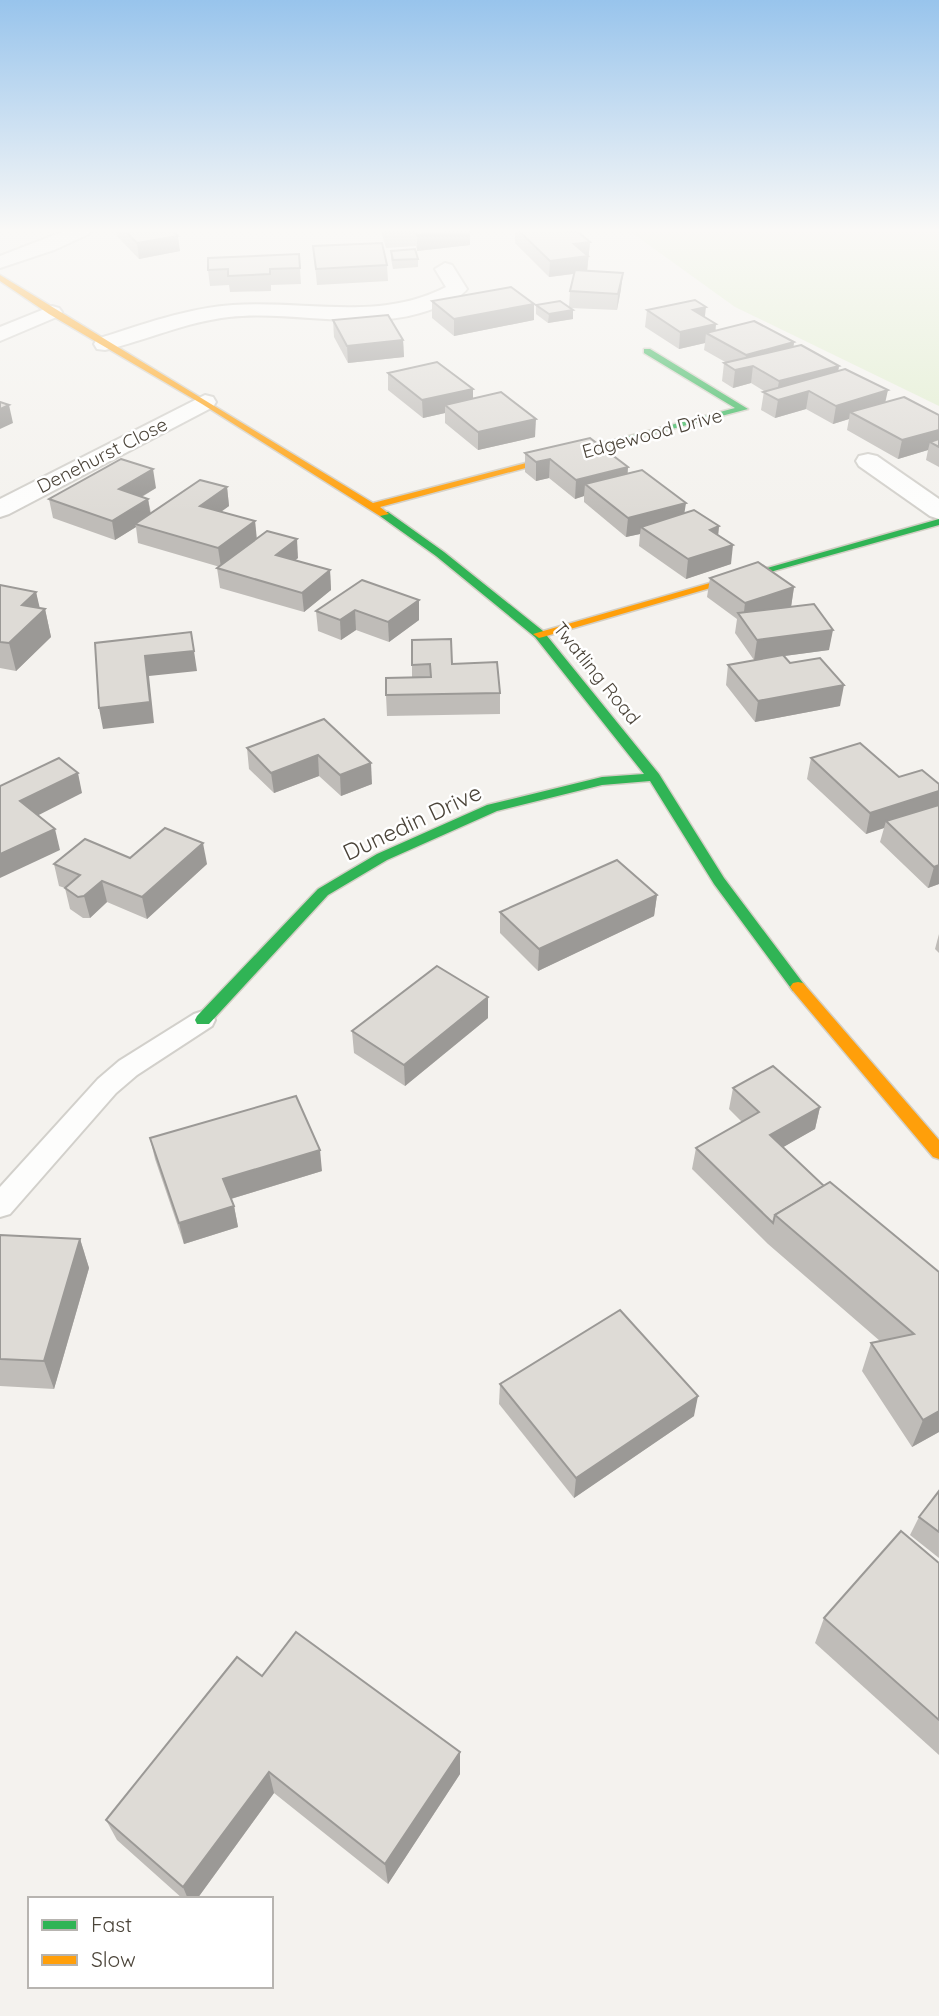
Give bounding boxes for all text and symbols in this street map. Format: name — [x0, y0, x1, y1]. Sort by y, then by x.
street label: Edgewood Drive — [579, 403, 725, 463]
street label: Denehurst Close — [33, 412, 171, 498]
street label: Twatling Road — [548, 617, 646, 729]
street label: Dunedin Drive — [338, 777, 486, 867]
legend — [28, 1897, 273, 1988]
text: Fast — [91, 1911, 132, 1937]
text: Slow — [91, 1946, 136, 1972]

